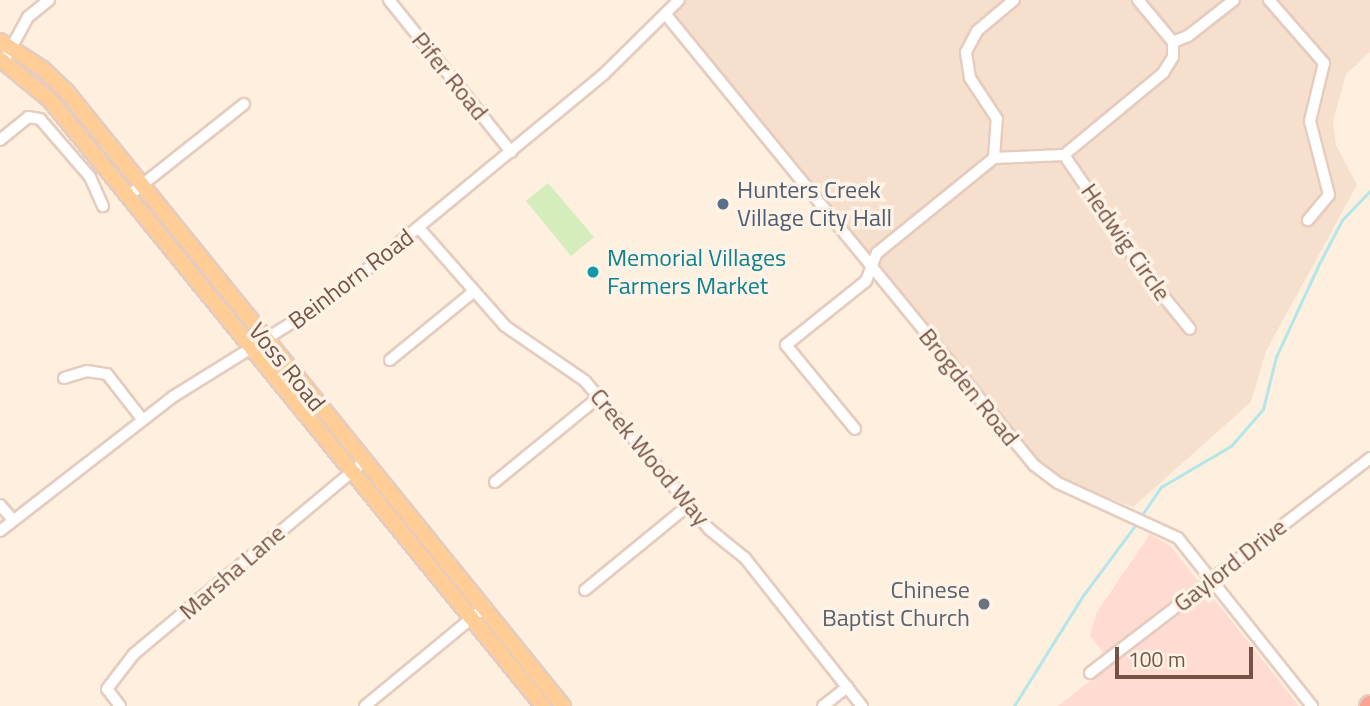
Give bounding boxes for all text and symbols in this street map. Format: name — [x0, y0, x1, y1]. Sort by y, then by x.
street label: Pifer Road — [406, 26, 494, 126]
place label: Hunters Creek Village City Hall — [737, 176, 892, 232]
street label: Hedwig Circle — [1075, 178, 1177, 306]
marker: Hunters Creek Village City Hall — [715, 196, 731, 212]
street label: Beinhorn Road — [283, 223, 419, 335]
place label: Memorial Villages Farmers Market — [607, 244, 786, 300]
marker: Memorial Villages Farmers Market — [585, 264, 601, 280]
street label: Voss Road — [243, 317, 331, 417]
street label: Brogden Road — [913, 322, 1025, 452]
street label: Creek Wood Way — [584, 382, 716, 532]
street label: Gaylord Drive — [1168, 512, 1292, 618]
street label: Marsha Lane — [173, 518, 291, 626]
place label: Chinese Baptist Church — [822, 576, 970, 632]
marker: Chinese Baptist Church — [976, 596, 992, 612]
scale bar — [1118, 632, 1256, 676]
text: 100 m — [1128, 643, 1185, 675]

